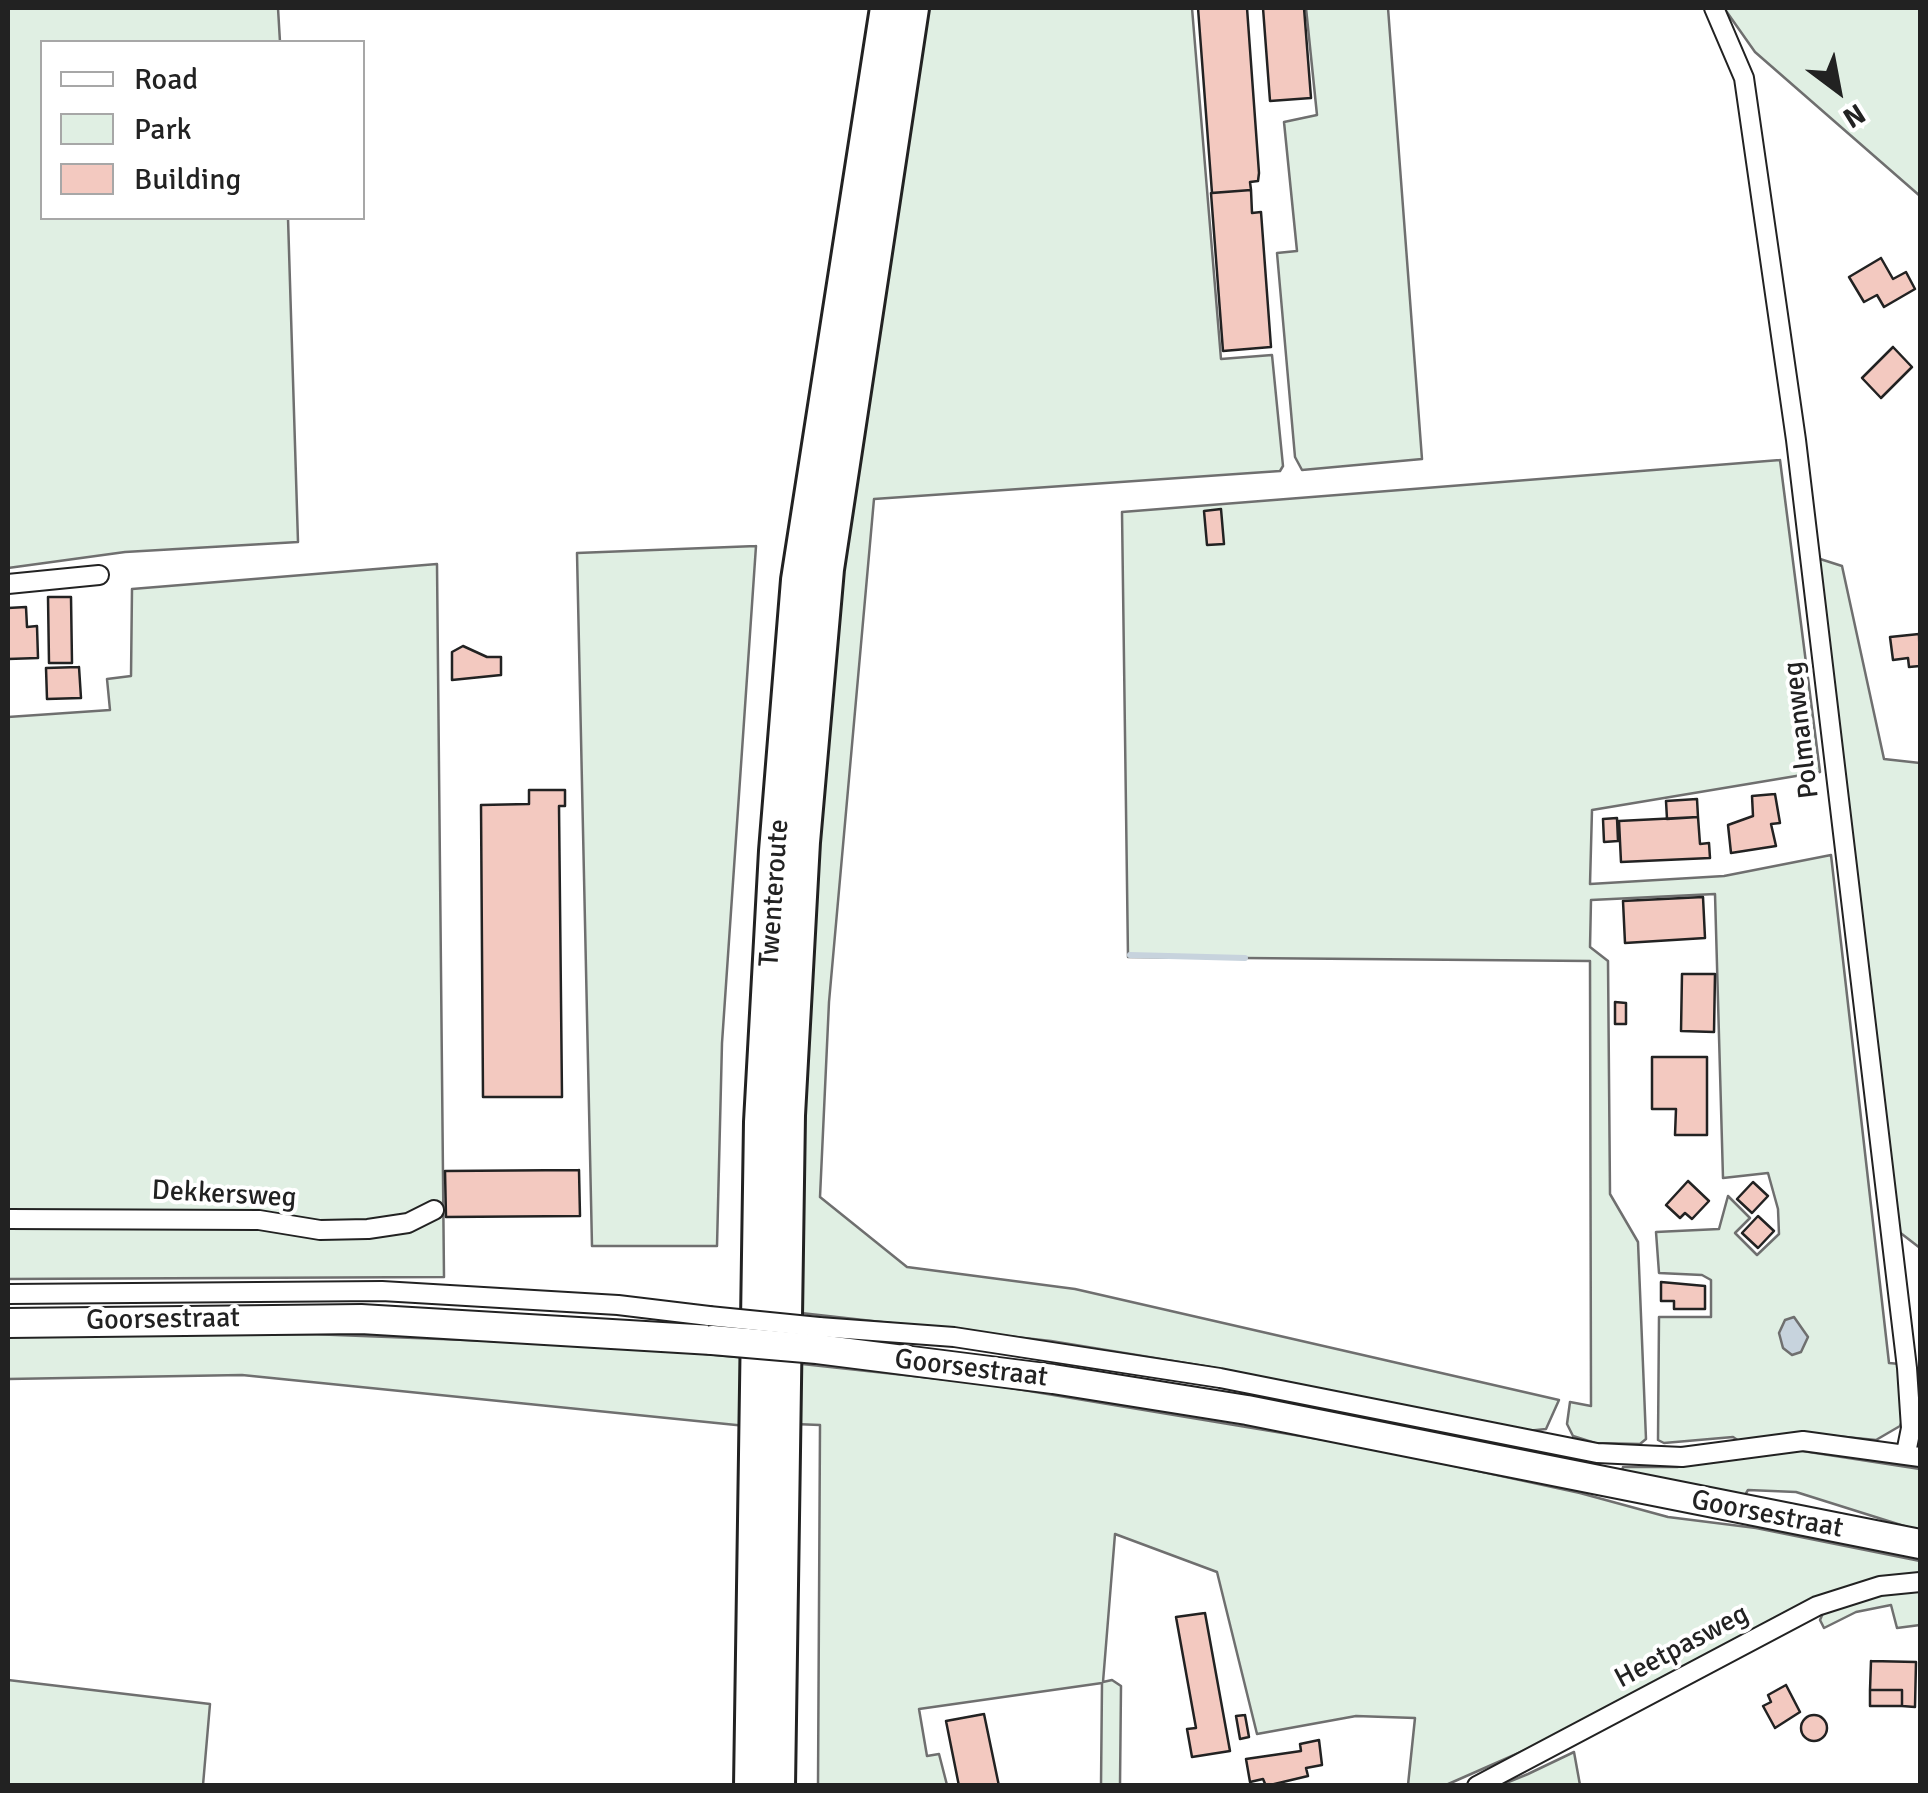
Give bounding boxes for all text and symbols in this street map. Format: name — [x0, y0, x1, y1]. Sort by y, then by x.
legend — [40, 40, 365, 220]
north arrow — [1788, 40, 1888, 140]
text: Road — [134, 61, 198, 98]
text: N — [1837, 96, 1871, 135]
text: Park — [134, 111, 192, 148]
text: Building — [134, 161, 241, 198]
street label: Polmanweg — [1777, 660, 1827, 800]
street label: Twenteroute — [753, 818, 797, 968]
street label: Dekkersweg — [151, 1174, 297, 1216]
street label: Goorsestraat — [86, 1302, 240, 1338]
street label: Goorsestraat — [893, 1343, 1049, 1395]
street label: Goorsestraat — [1688, 1484, 1846, 1546]
street label: Heetpasweg — [1609, 1598, 1755, 1696]

